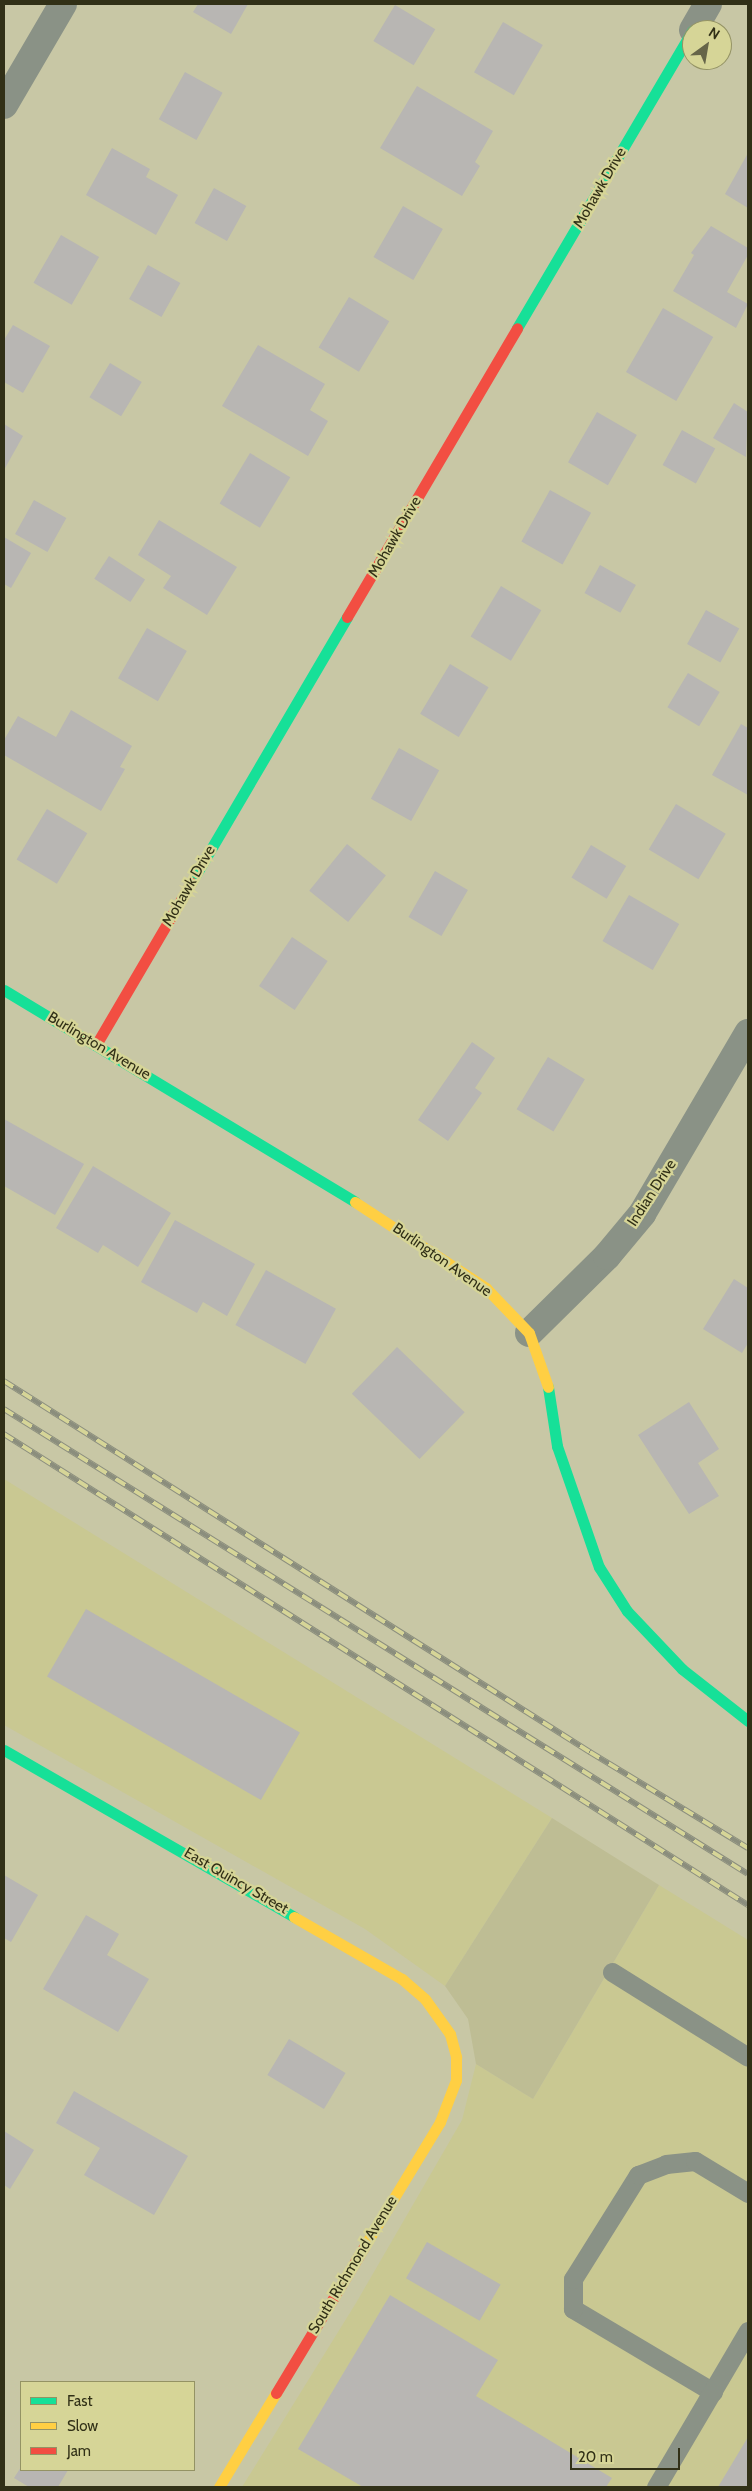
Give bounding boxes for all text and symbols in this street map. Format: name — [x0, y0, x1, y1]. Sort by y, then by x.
north arrow — [682, 20, 732, 70]
text: N — [705, 23, 723, 43]
street label: Mohawk Drive — [570, 145, 630, 231]
street label: Mohawk Drive — [365, 494, 425, 580]
street label: Mohawk Drive — [159, 843, 219, 929]
street label: Burlington Avenue — [44, 1008, 154, 1084]
street label: Indian Drive — [624, 1156, 680, 1230]
street label: Burlington Avenue — [389, 1219, 495, 1301]
street label: East Quincy Street — [181, 1844, 291, 1918]
street label: South Richmond Avenue — [305, 2193, 401, 2337]
legend — [20, 2381, 195, 2471]
text: Fast — [67, 2392, 92, 2410]
text: Slow — [67, 2417, 98, 2435]
scale bar — [572, 2438, 682, 2470]
text: Jam — [67, 2442, 91, 2460]
text: 20 m — [578, 2448, 613, 2466]

